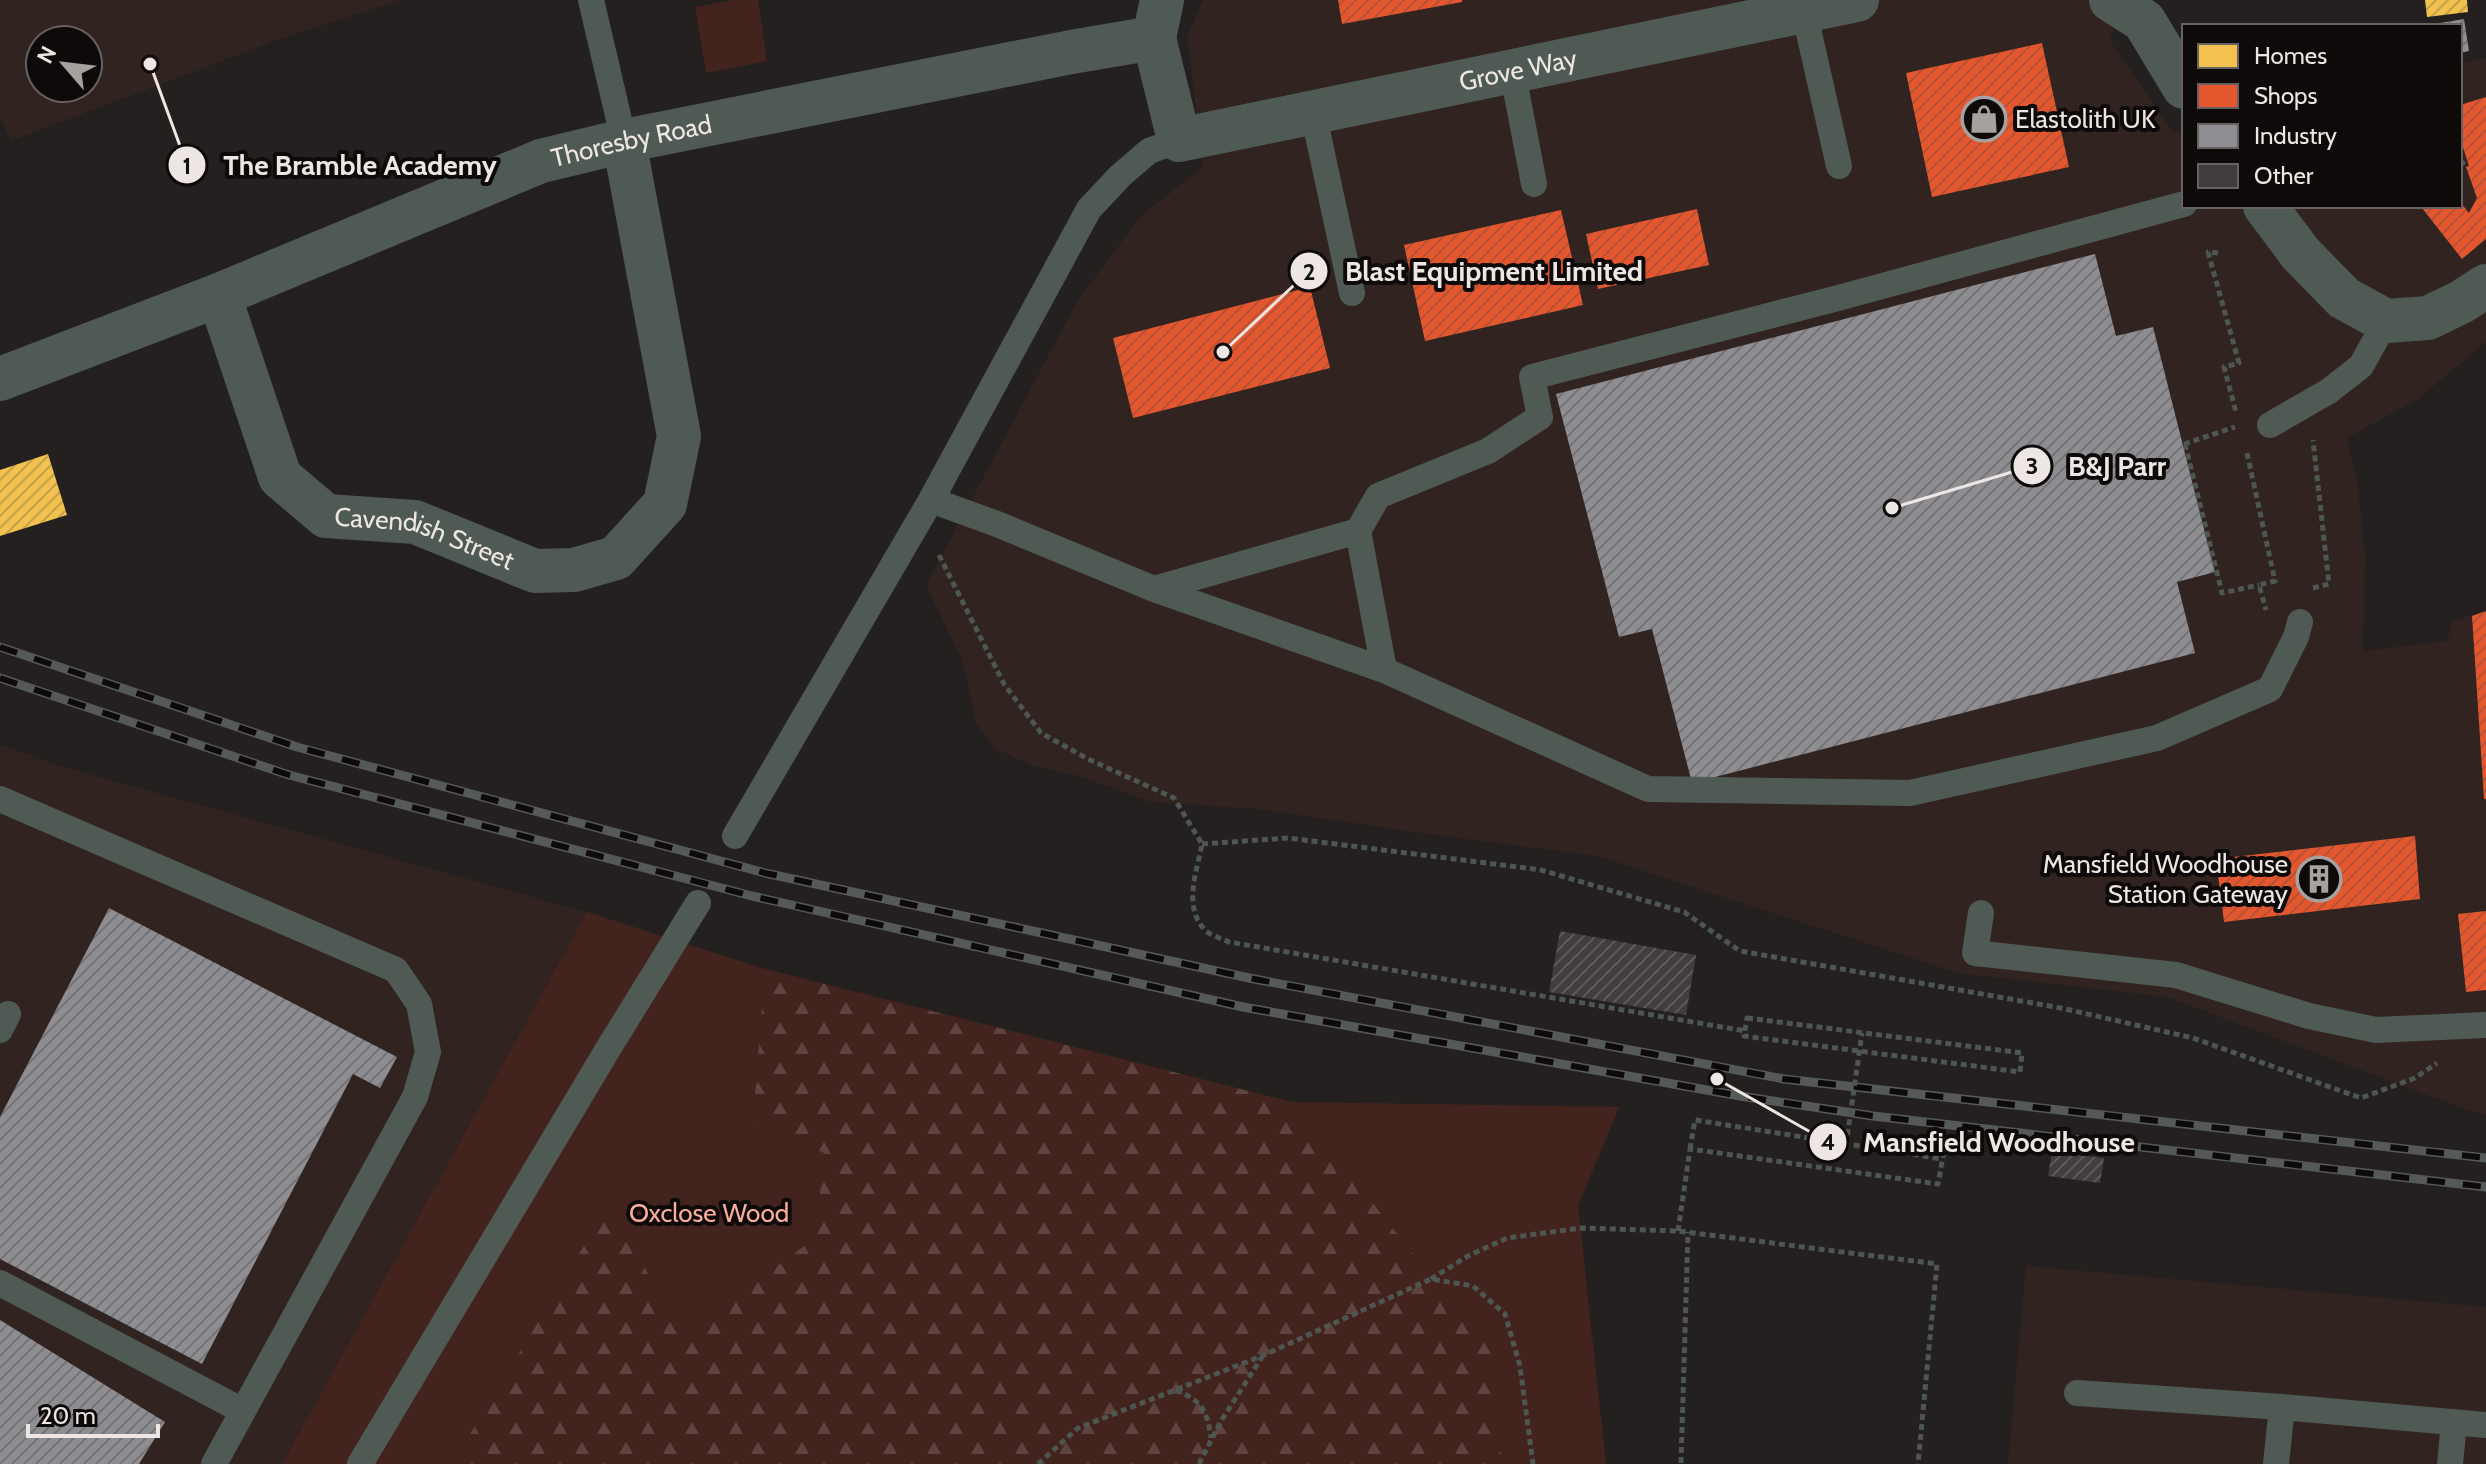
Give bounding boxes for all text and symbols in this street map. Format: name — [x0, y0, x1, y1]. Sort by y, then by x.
north arrow — [24, 24, 104, 104]
legend — [2182, 24, 2462, 208]
text: Homes — [2254, 41, 2327, 70]
text: N — [31, 42, 62, 68]
street label: Grove Way — [1456, 42, 1580, 98]
text: Shops — [2254, 81, 2317, 110]
shop icon: Elastolith UK — [1960, 95, 2008, 143]
place label: Elastolith UK — [2015, 103, 2156, 135]
street label: Thoresby Road — [548, 108, 715, 174]
text: Industry — [2254, 121, 2337, 150]
callout: The Bramble Academy — [167, 139, 513, 191]
text: The Bramble Academy — [223, 148, 497, 182]
text: 1 — [183, 151, 191, 180]
text: Other — [2254, 161, 2314, 190]
callout: Blast Equipment Limited — [1289, 245, 1659, 297]
text: Blast Equipment Limited — [1345, 254, 1643, 288]
text: 2 — [1303, 257, 1315, 286]
callout: B&J Parr — [2012, 440, 2182, 492]
text: B&J Parr — [2068, 449, 2167, 483]
text: 3 — [2026, 451, 2038, 480]
street label: Cavendish Street — [334, 501, 519, 577]
place label: Mansfield Woodhouse Station Gateway — [2043, 848, 2288, 910]
building icon: Mansfield Woodhouse Station Gateway — [2295, 855, 2343, 903]
callout: Mansfield Woodhouse — [1808, 1116, 2151, 1168]
text: Mansfield Woodhouse — [1863, 1125, 2135, 1159]
text: 4 — [1821, 1127, 1835, 1156]
park label: Oxclose Wood — [629, 1197, 789, 1229]
scale bar — [28, 1388, 158, 1438]
text: 20 m — [40, 1401, 96, 1430]

